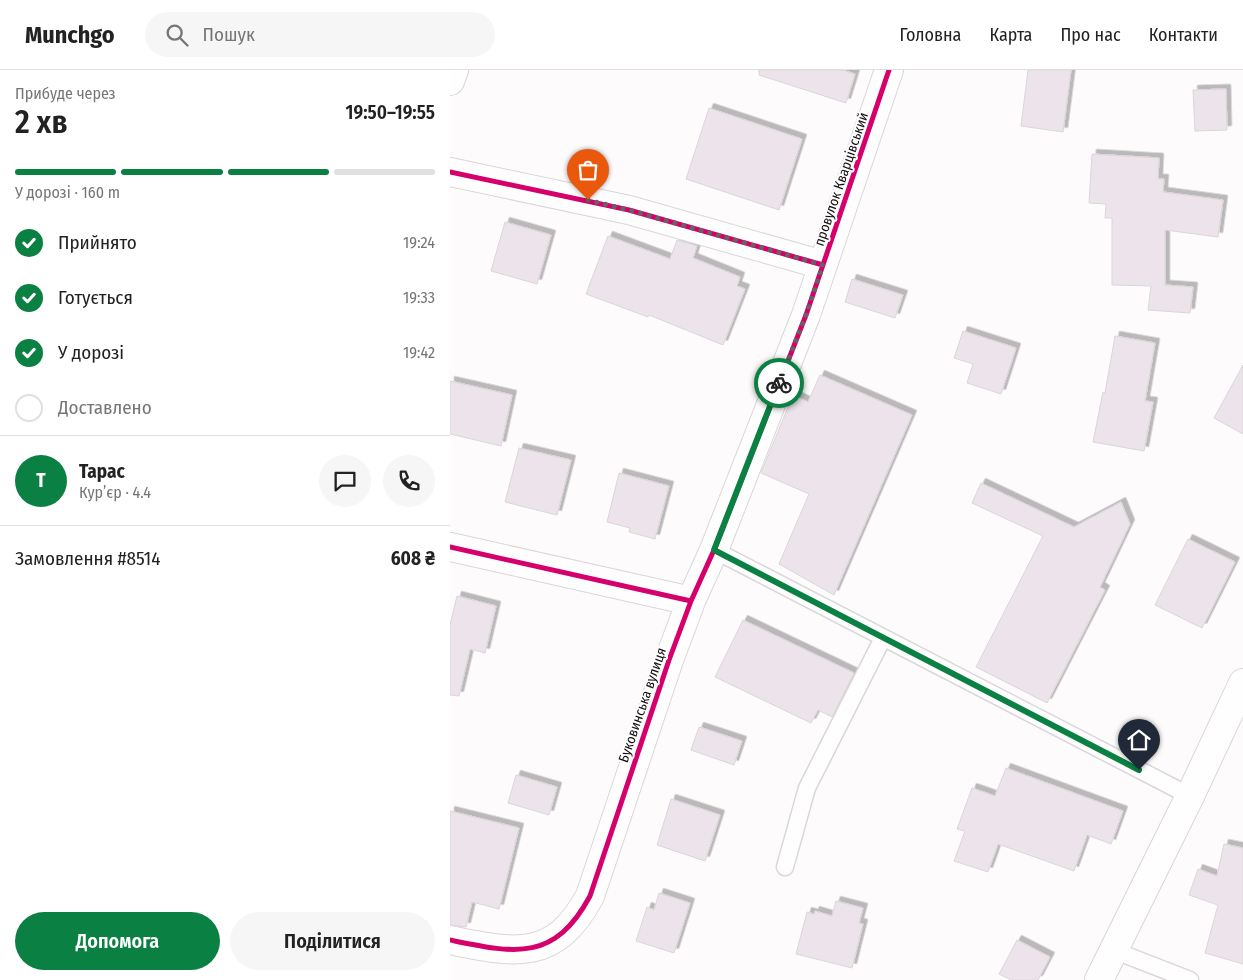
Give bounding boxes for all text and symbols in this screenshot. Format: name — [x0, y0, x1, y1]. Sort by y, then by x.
search box — [145, 12, 495, 57]
text: Munchgo — [25, 21, 115, 49]
icon: search — [163, 21, 191, 49]
text: Пошук — [203, 23, 255, 46]
text: Головна — [899, 24, 961, 46]
text: Карта — [989, 24, 1032, 46]
text: Про нас — [1060, 24, 1121, 46]
text: Контакти — [1149, 24, 1218, 46]
text: Прибуде через — [15, 84, 116, 103]
text: 19:50–19:55 — [346, 101, 435, 124]
text: 2 хв — [15, 103, 68, 141]
street label: провулок Кварцівський — [811, 110, 872, 248]
pin — [567, 149, 609, 200]
icon: bag — [574, 156, 602, 184]
text: У дорозі · 160 m — [15, 183, 120, 202]
icon: check — [15, 229, 43, 257]
text: Прийнято — [58, 231, 137, 254]
text: 19:24 — [403, 233, 435, 252]
icon: check — [15, 284, 43, 312]
text: Готується — [58, 286, 133, 309]
text: 19:33 — [403, 288, 435, 307]
icon: check — [15, 339, 43, 367]
text: У дорозі — [58, 341, 124, 364]
text: 19:42 — [403, 343, 435, 362]
courier — [754, 358, 804, 408]
icon: bike — [765, 369, 793, 397]
text: Доставлено — [58, 396, 152, 419]
button: chat — [319, 455, 371, 507]
button: phone — [383, 455, 435, 507]
text: Тарас — [79, 460, 125, 483]
text: Т — [36, 469, 46, 492]
text: Кур’єр · 4.4 — [79, 483, 151, 502]
text: Замовлення #8514 — [15, 547, 160, 570]
text: 608 ₴ — [391, 547, 435, 570]
street label: Буковинська вулиця — [615, 646, 670, 765]
pin — [1118, 719, 1160, 770]
icon: home — [1125, 726, 1153, 754]
button: Допомога — [15, 912, 220, 970]
button: Поділитися — [230, 912, 435, 970]

